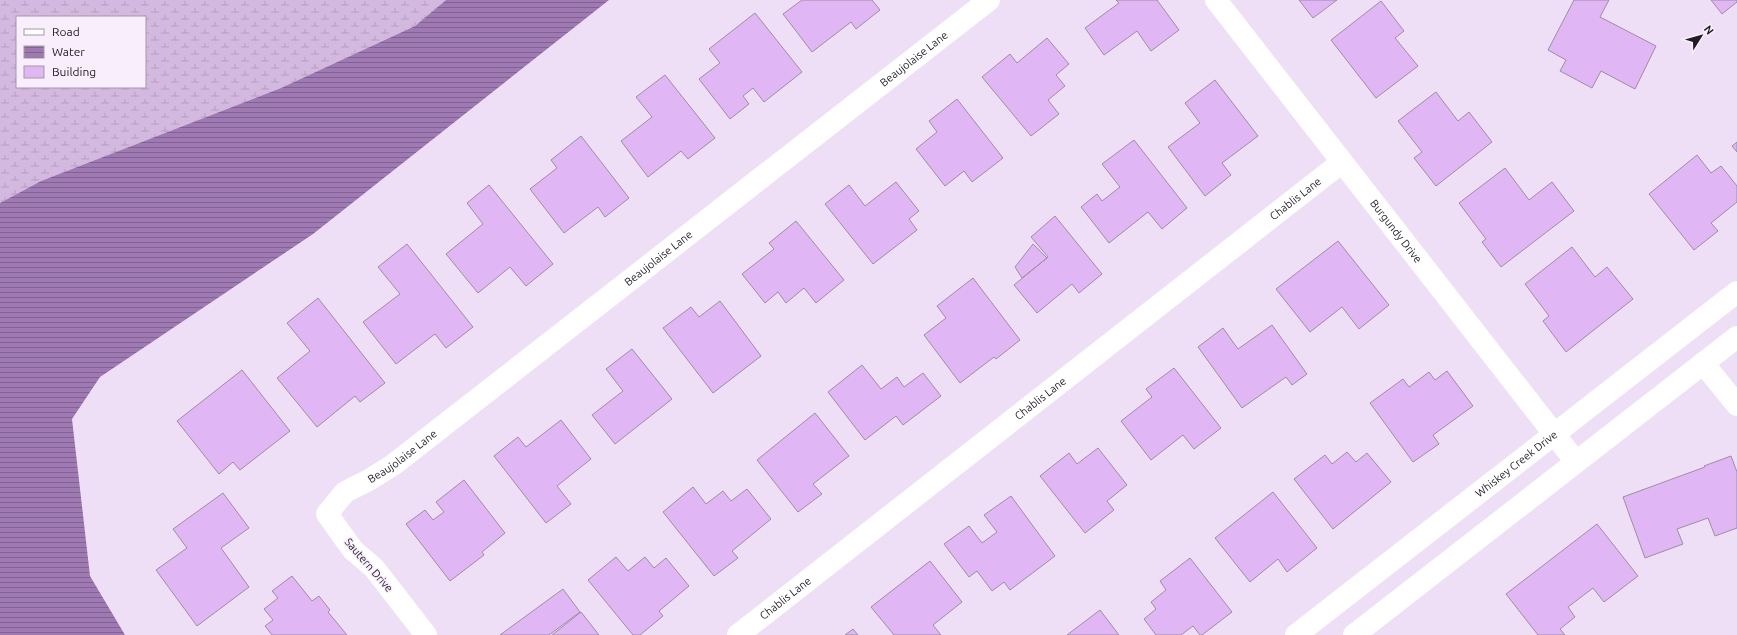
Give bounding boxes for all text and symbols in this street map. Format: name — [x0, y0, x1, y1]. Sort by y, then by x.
legend — [16, 16, 146, 88]
north arrow — [1681, 16, 1721, 56]
text: N — [1702, 23, 1716, 37]
text: Road — [52, 25, 80, 38]
street label: Beaujolaise Lane — [878, 29, 950, 89]
text: Water — [52, 45, 85, 58]
text: Building — [52, 65, 96, 78]
street label: Chablis Lane — [1267, 175, 1323, 222]
street label: Burgundy Drive — [1368, 197, 1424, 265]
street label: Beaujolaise Lane — [622, 228, 695, 288]
street label: Chablis Lane — [1012, 375, 1068, 422]
street label: Beaujolaise Lane — [366, 427, 439, 485]
street label: Whiskey Creek Drive — [1473, 428, 1560, 499]
street label: Sautern Drive — [342, 536, 396, 594]
street label: Chablis Lane — [757, 574, 813, 622]

